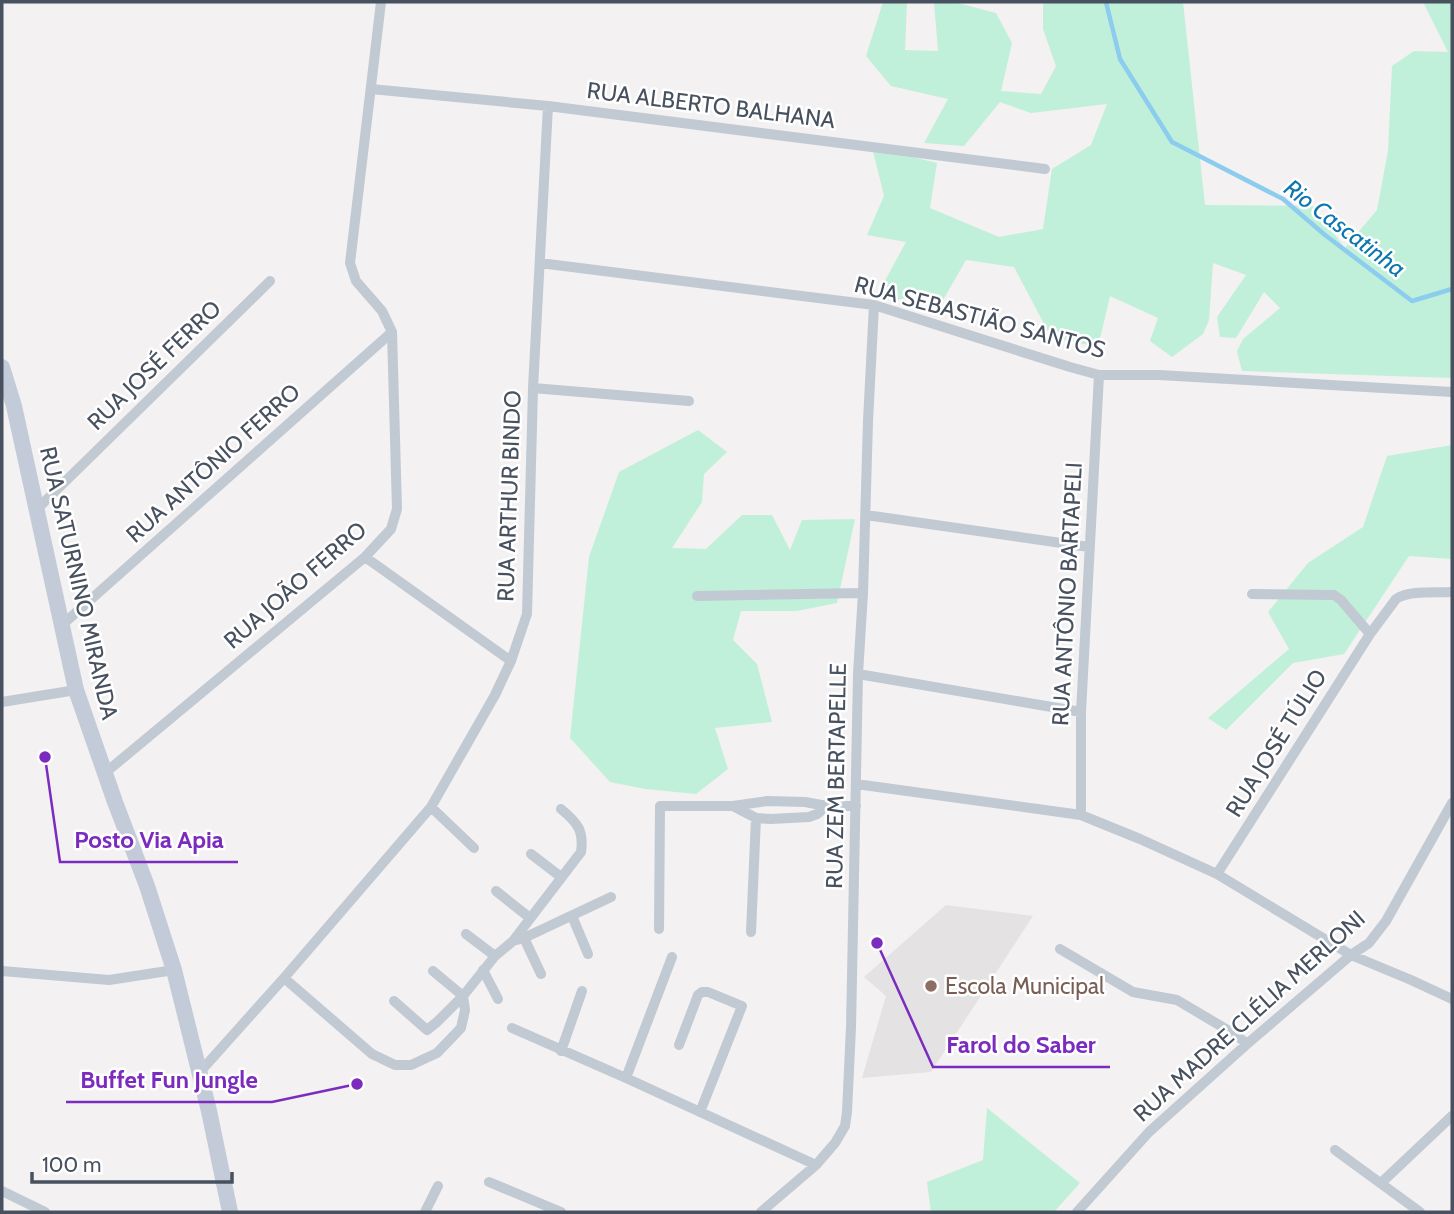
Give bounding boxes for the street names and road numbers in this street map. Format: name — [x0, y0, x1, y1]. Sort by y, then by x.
street label: RUA ALBERTO BALHANA — [585, 76, 837, 134]
street label: RUA SEBASTIÃO SANTOS — [851, 270, 1109, 364]
street label: RUA JOSÉ FERRO — [81, 294, 227, 436]
street label: RUA ANTÔNIO FERRO — [120, 378, 306, 548]
street label: RUA ARTHUR BINDO — [491, 390, 527, 602]
street label: RUA SATURNINO MIRANDA — [34, 444, 124, 722]
street label: RUA ANTÔNIO BARTAPELI — [1046, 461, 1088, 727]
street label: RUA JOÃO FERRO — [218, 515, 372, 655]
street label: RUA ZEM BERTAPELLE — [820, 663, 852, 889]
street label: RUA JOSÉ TÚLIO — [1219, 664, 1333, 822]
street label: RUA MADRE CLÉLIA MERLONI — [1127, 904, 1371, 1127]

